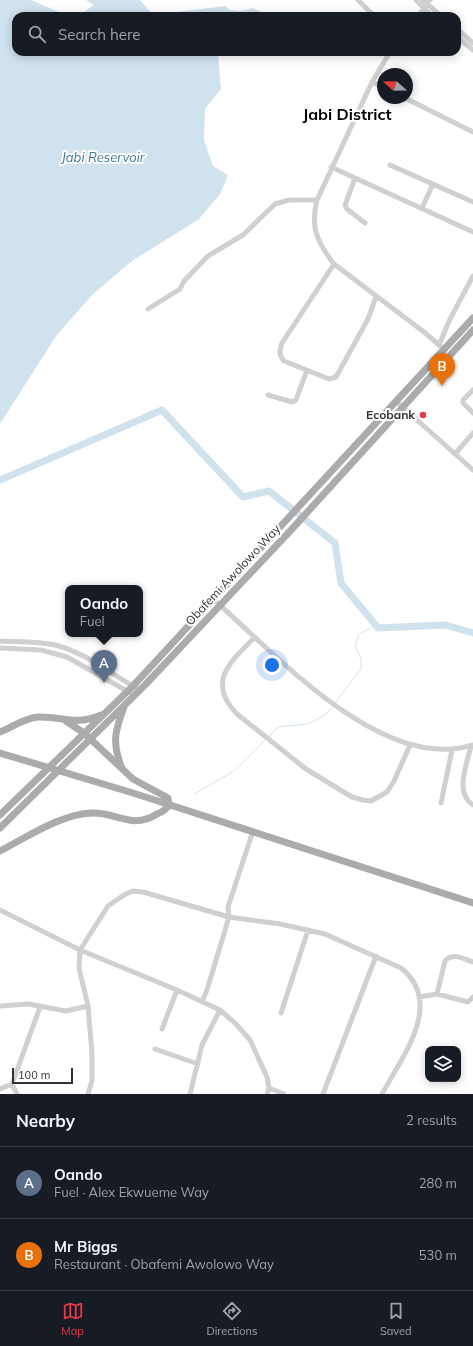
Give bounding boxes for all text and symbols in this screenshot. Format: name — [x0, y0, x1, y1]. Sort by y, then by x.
search box — [12, 12, 461, 56]
icon: search — [26, 23, 48, 45]
text: Search here — [58, 25, 140, 44]
north arrow — [377, 68, 413, 104]
district label: Jabi District — [302, 104, 392, 124]
water label: Jabi Reservoir — [61, 149, 146, 165]
pin: B — [429, 353, 455, 386]
place label: Ecobank — [366, 407, 415, 422]
marker: Ecobank — [418, 410, 428, 420]
street label: Obafemi Awolowo Way — [182, 521, 284, 628]
popup — [65, 585, 143, 637]
text: Oando — [80, 594, 128, 613]
text: Fuel — [80, 613, 105, 629]
pin: A — [91, 650, 117, 683]
your location — [262, 655, 282, 675]
map controls — [425, 1046, 461, 1082]
button: layers — [425, 1046, 461, 1082]
scale bar — [12, 1066, 73, 1085]
text: 100 m — [18, 1068, 50, 1082]
text: Nearby — [16, 1110, 75, 1131]
text: 2 results — [406, 1112, 457, 1128]
text: Oando — [54, 1165, 102, 1184]
text: A — [24, 1175, 34, 1191]
text: 280 m — [419, 1175, 457, 1191]
text: Fuel · Alex Ekwueme Way — [54, 1184, 209, 1200]
text: Mr Biggs — [54, 1237, 118, 1256]
text: B — [25, 1247, 33, 1263]
text: 530 m — [419, 1247, 457, 1263]
text: Restaurant · Obafemi Awolowo Way — [54, 1256, 274, 1272]
tab: Map — [61, 1300, 84, 1338]
tab: Directions — [207, 1300, 257, 1338]
tab: Saved — [380, 1300, 412, 1338]

